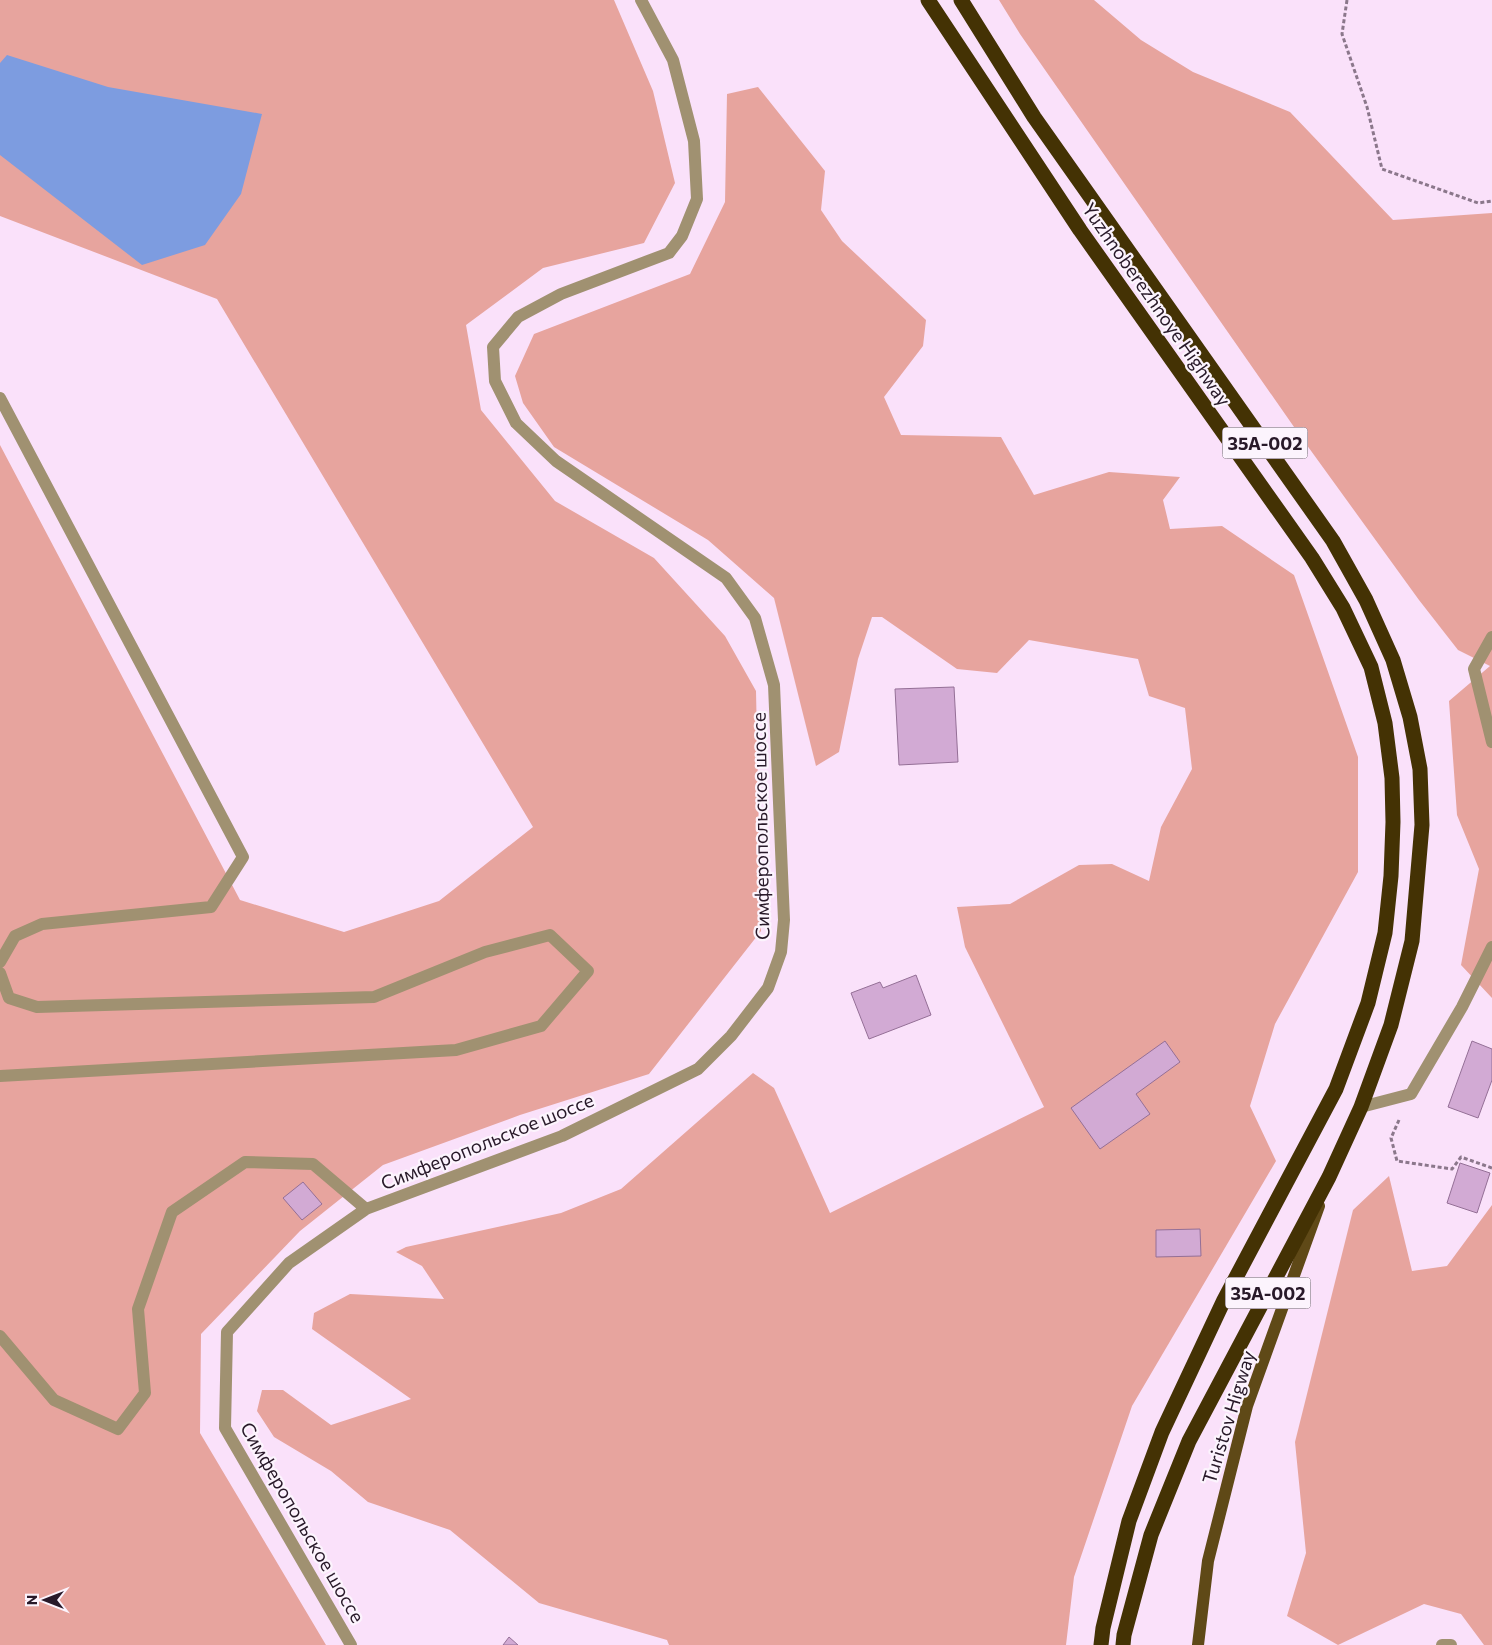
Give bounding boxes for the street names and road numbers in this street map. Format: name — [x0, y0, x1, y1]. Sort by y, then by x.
street label: Yuzhnoberezhnoye Highway — [1078, 198, 1236, 410]
road number: 35А-002 — [1222, 428, 1308, 458]
street label: Симферопольское шоссе — [747, 712, 773, 940]
street label: Симферопольское шоссе — [377, 1088, 597, 1194]
road number: 35А-002 — [1226, 1278, 1310, 1309]
street label: Turistov Higway — [1197, 1347, 1259, 1487]
street label: Симферопольское шоссе — [236, 1418, 370, 1626]

